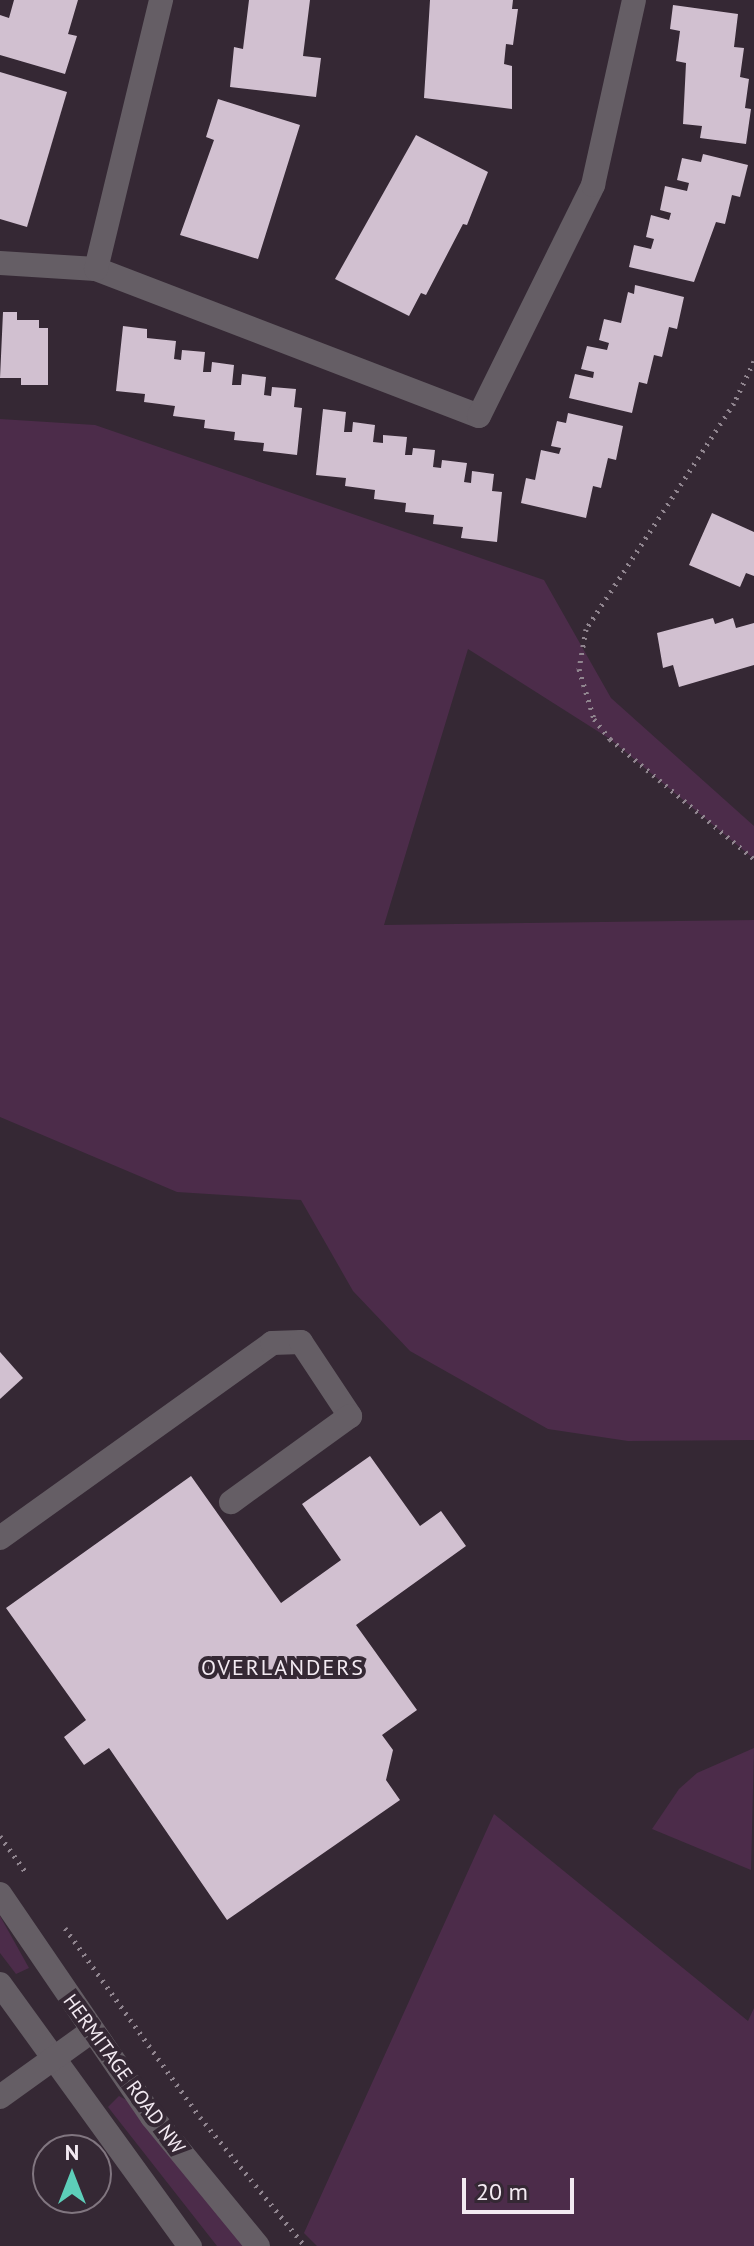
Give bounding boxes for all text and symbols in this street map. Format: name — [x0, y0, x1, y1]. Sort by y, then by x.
district label: OVERLANDERS — [201, 1655, 365, 1681]
street label: HERMITAGE ROAD NW — [58, 1990, 190, 2158]
north arrow — [32, 2134, 112, 2214]
scale bar — [466, 2162, 578, 2212]
text: 20 m — [476, 2176, 528, 2207]

